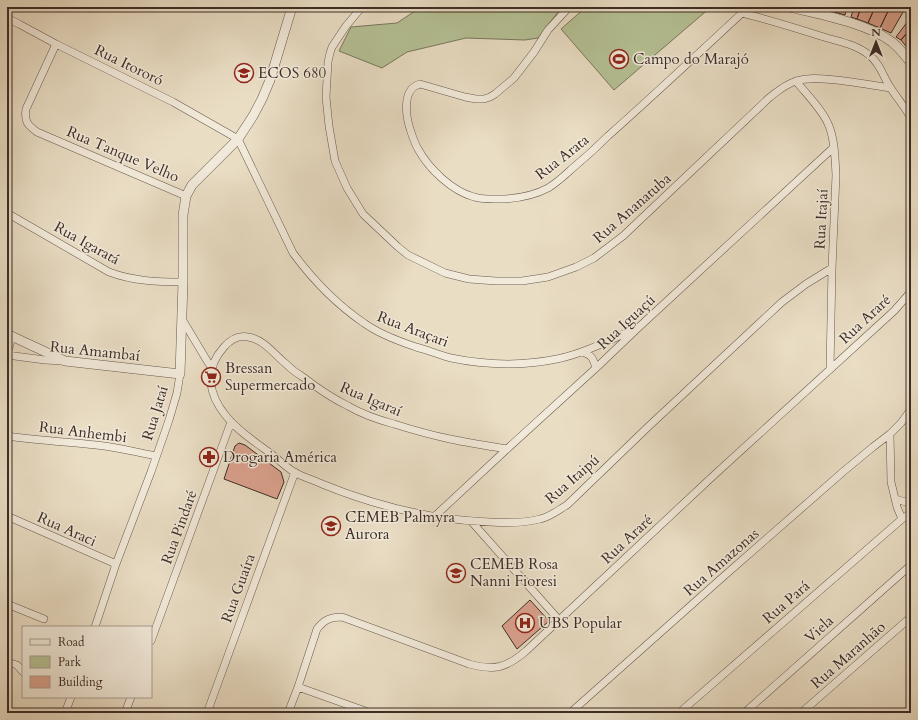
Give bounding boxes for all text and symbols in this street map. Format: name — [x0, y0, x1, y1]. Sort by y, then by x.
north arrow — [856, 22, 896, 62]
text: N — [871, 25, 881, 40]
street label: Rua Itororó — [91, 40, 167, 90]
sports icon: Campo do Marajó — [608, 48, 630, 70]
place label: Campo do Marajó — [633, 49, 749, 69]
school or university icon: ECOS 680 — [233, 62, 255, 84]
place label: ECOS 680 — [258, 63, 327, 83]
street label: Rua Tanque Velho — [64, 121, 182, 187]
street label: Rua Arata — [531, 129, 593, 184]
street label: Rua Ananatuba — [589, 168, 676, 247]
street label: Rua Itajaí — [809, 188, 833, 250]
street label: Rua Igaratá — [51, 217, 124, 270]
street label: Rua Iguaçú — [593, 290, 659, 354]
street label: Rua Araré — [835, 290, 895, 348]
street label: Rua Araçari — [375, 306, 451, 352]
street label: Rua Amambaí — [49, 336, 141, 366]
place label: Bressan Supermercado — [225, 358, 315, 395]
supermarket icon: Bressan Supermercado — [200, 366, 222, 388]
street label: Rua Igaraí — [337, 377, 405, 421]
street label: Rua Jataí — [137, 383, 173, 443]
street label: Rua Anhembi — [38, 417, 128, 447]
pharmacy icon: Drogaria América — [198, 446, 220, 468]
place label: Drogaria América — [223, 447, 338, 467]
street label: Rua Itaipú — [541, 450, 603, 508]
street label: Rua Pindaré — [156, 487, 202, 567]
street label: Rua Araci — [34, 507, 100, 551]
place label: CEMEB Palmyra Aurora — [345, 507, 456, 544]
street label: Rua Araré — [597, 510, 657, 568]
school or university icon: CEMEB Palmyra Aurora — [320, 515, 342, 537]
street label: Rua Amazonas — [679, 524, 763, 600]
street label: Rua Guaíra — [216, 550, 260, 625]
place label: CEMEB Rosa Nanni Fioresi — [470, 554, 559, 591]
school or university icon: CEMEB Rosa Nanni Fioresi — [445, 562, 467, 584]
street label: Rua Pará — [758, 576, 814, 628]
street label: Viela — [800, 610, 838, 647]
hospital icon: UBS Popular — [514, 612, 536, 634]
place label: UBS Popular — [539, 613, 622, 633]
street label: Rua Maranhão — [806, 617, 890, 693]
legend — [22, 626, 152, 698]
text: Road — [58, 634, 85, 650]
text: Park — [58, 654, 82, 670]
text: Building — [58, 674, 103, 690]

